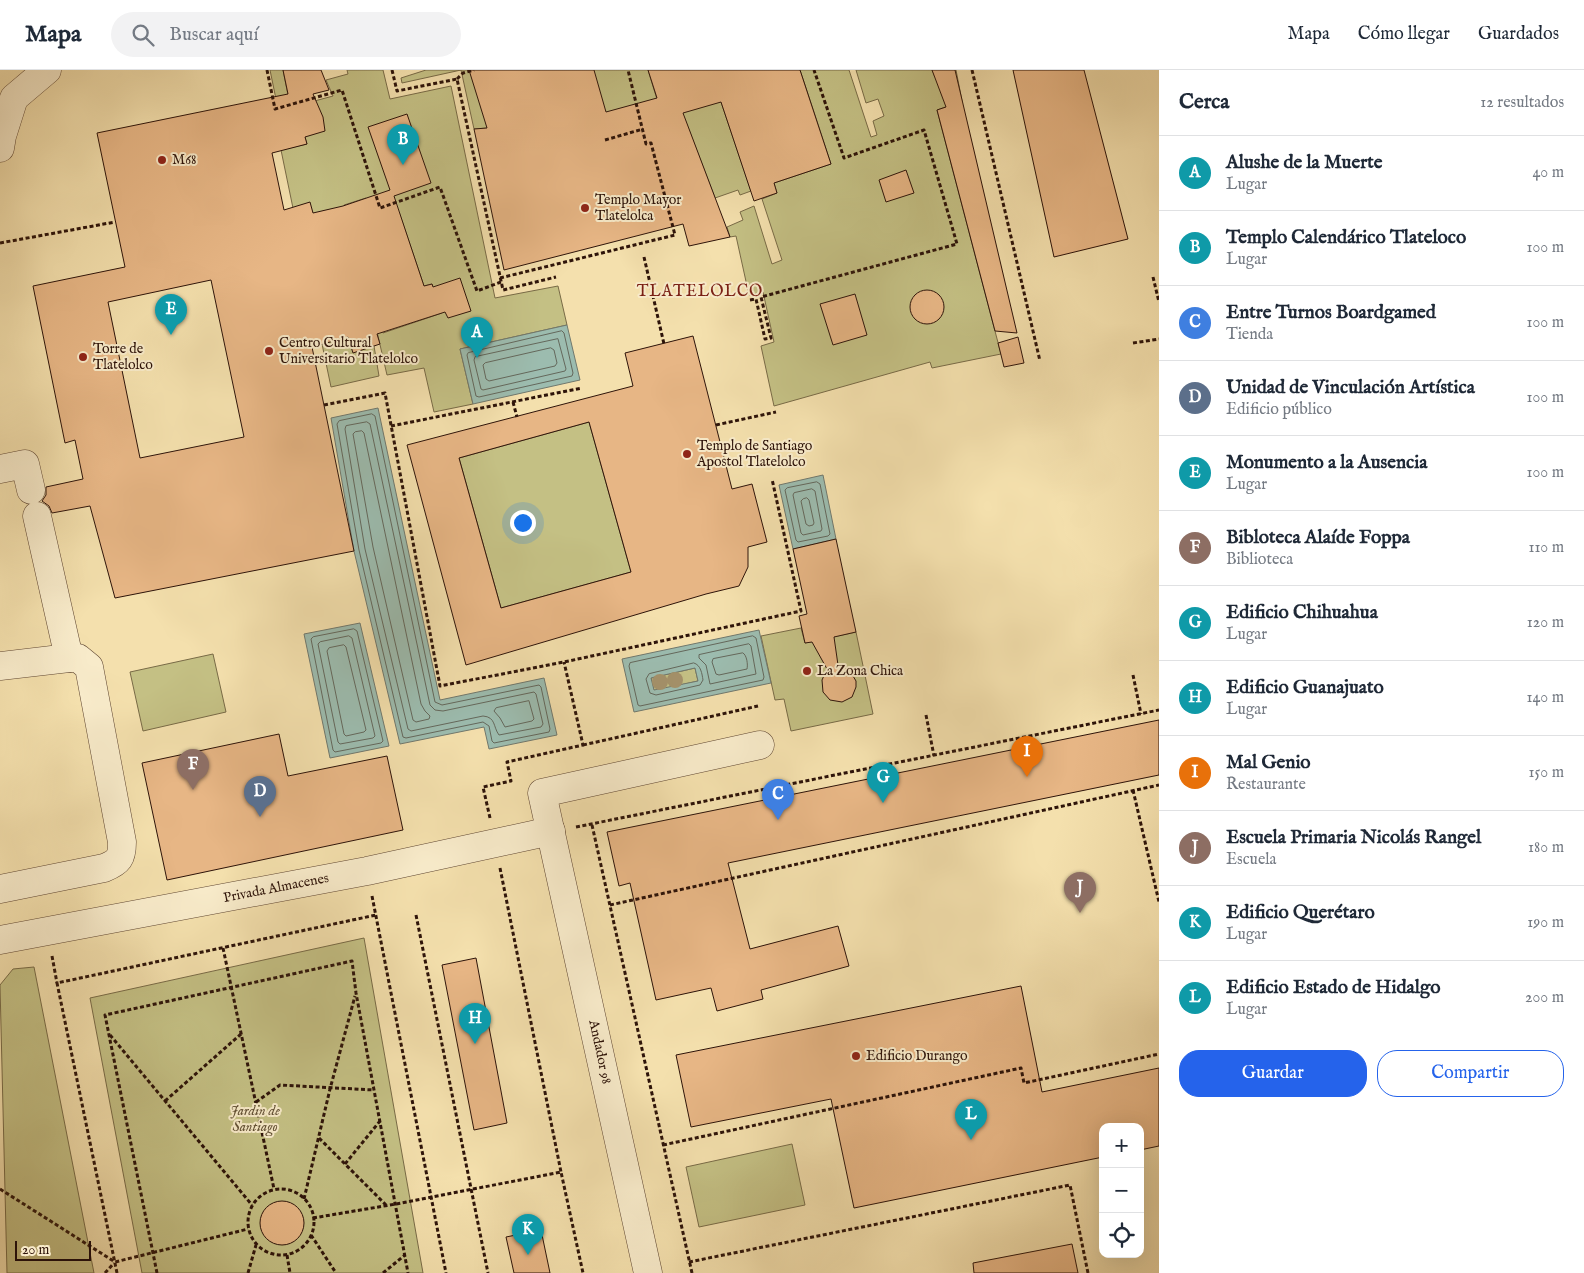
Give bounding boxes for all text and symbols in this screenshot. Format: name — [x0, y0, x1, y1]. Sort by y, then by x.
search box — [111, 12, 461, 57]
text: Mapa — [25, 19, 81, 50]
icon: search — [129, 21, 157, 49]
text: Buscar aquí — [169, 23, 258, 47]
text: Mapa — [1287, 23, 1330, 46]
text: Cómo llegar — [1358, 23, 1450, 46]
text: Guardados — [1478, 23, 1559, 46]
text: Cerca — [1179, 89, 1229, 116]
text: 12 resultados — [1480, 93, 1564, 113]
pin: B — [387, 124, 419, 165]
place label: M68 — [172, 151, 197, 169]
text: Alushe de la Muerte — [1226, 151, 1382, 175]
marker: M68 — [156, 154, 168, 166]
text: A — [1190, 163, 1200, 183]
text: 40 m — [1532, 163, 1564, 183]
text: Lugar — [1226, 175, 1267, 195]
place label: Templo Mayor Tlatelolca — [595, 191, 681, 225]
marker: Templo Mayor Tlatelolca — [579, 202, 591, 214]
text: Templo Calendárico Tlateloco — [1226, 226, 1466, 250]
text: B — [1190, 238, 1200, 258]
text: 100 m — [1527, 238, 1564, 258]
text: Lugar — [1226, 250, 1267, 270]
district label: TLATELOLCO — [637, 282, 763, 302]
pin: E — [155, 294, 187, 335]
text: Entre Turnos Boardgamed — [1226, 301, 1436, 325]
text: C — [1189, 313, 1201, 333]
text: 100 m — [1527, 313, 1564, 333]
pin: A — [461, 317, 493, 358]
text: Tienda — [1226, 325, 1273, 345]
place label: Centro Cultural Universitario Tlatelolco — [279, 334, 419, 368]
place label: Torre de Tlatelolco — [93, 340, 153, 374]
marker: Centro Cultural Universitario Tlatelolco — [263, 345, 275, 357]
marker: Torre de Tlatelolco — [77, 351, 89, 363]
text: Unidad de Vinculación Artística — [1226, 376, 1475, 400]
text: D — [1189, 388, 1201, 408]
text: 100 m — [1527, 388, 1564, 408]
text: Edificio público — [1226, 400, 1332, 420]
place label: Templo de Santiago Apostol Tlatelolco — [696, 437, 813, 471]
marker: Templo de Santiago Apostol Tlatelolco — [681, 448, 693, 460]
text: Monumento a la Ausencia — [1226, 451, 1428, 475]
text: E — [1189, 463, 1201, 483]
text: 100 m — [1527, 463, 1564, 483]
text: Lugar — [1226, 475, 1267, 495]
your location — [510, 510, 536, 536]
text: Bibloteca Alaíde Foppa — [1226, 526, 1410, 550]
text: F — [1190, 538, 1200, 558]
text: 110 m — [1528, 538, 1564, 558]
text: Biblioteca — [1226, 550, 1293, 570]
text: Edificio Chihuahua — [1226, 601, 1378, 625]
text: G — [1189, 613, 1201, 633]
text: 120 m — [1527, 613, 1564, 633]
text: Lugar — [1226, 625, 1267, 645]
place label: La Zona Chica — [817, 662, 904, 680]
marker: La Zona Chica — [801, 665, 813, 677]
text: Edificio Guanajuato — [1226, 676, 1384, 700]
text: H — [1188, 688, 1202, 708]
text: 140 m — [1526, 688, 1564, 708]
text: Lugar — [1226, 700, 1267, 720]
pin: I — [1011, 736, 1043, 777]
pin: F — [177, 749, 209, 790]
text: Mal Genio — [1226, 751, 1311, 775]
pin: G — [867, 762, 899, 803]
text: I — [1192, 763, 1198, 783]
text: 150 m — [1529, 763, 1564, 783]
text: Restaurante — [1226, 775, 1306, 795]
pin: D — [244, 776, 276, 817]
pin: C — [762, 779, 794, 820]
text: Escuela Primaria Nicolás Rangel — [1226, 826, 1481, 850]
text: J — [1192, 838, 1198, 858]
text: 180 m — [1528, 838, 1564, 858]
text: Escuela — [1226, 850, 1277, 870]
street label: Privada Almacenes — [222, 869, 330, 907]
pin: J — [1064, 872, 1096, 913]
text: Edificio Querétaro — [1226, 901, 1375, 925]
text: K — [1189, 913, 1201, 933]
text: 190 m — [1527, 913, 1564, 933]
text: Lugar — [1226, 925, 1267, 945]
text: Edificio Estado de Hidalgo — [1226, 976, 1440, 1000]
text: L — [1189, 988, 1201, 1008]
text: 200 m — [1525, 988, 1564, 1008]
text: Lugar — [1226, 1000, 1267, 1020]
pin: H — [459, 1003, 491, 1044]
street label: Andador 98 — [584, 1017, 616, 1086]
place label: Edificio Durango — [866, 1047, 968, 1065]
marker: Edificio Durango — [850, 1050, 862, 1062]
button: Guardar — [1179, 1050, 1367, 1097]
button: Compartir — [1377, 1050, 1564, 1097]
pin: L — [955, 1099, 987, 1140]
park label: Jardin de Santiago — [230, 1102, 280, 1137]
map controls — [1099, 1123, 1144, 1258]
button: + — [1099, 1123, 1144, 1168]
button: − — [1099, 1168, 1144, 1213]
button: locate — [1099, 1213, 1144, 1258]
pin: K — [512, 1214, 544, 1255]
scale bar — [15, 1238, 91, 1261]
text: 20 m — [22, 1241, 49, 1259]

